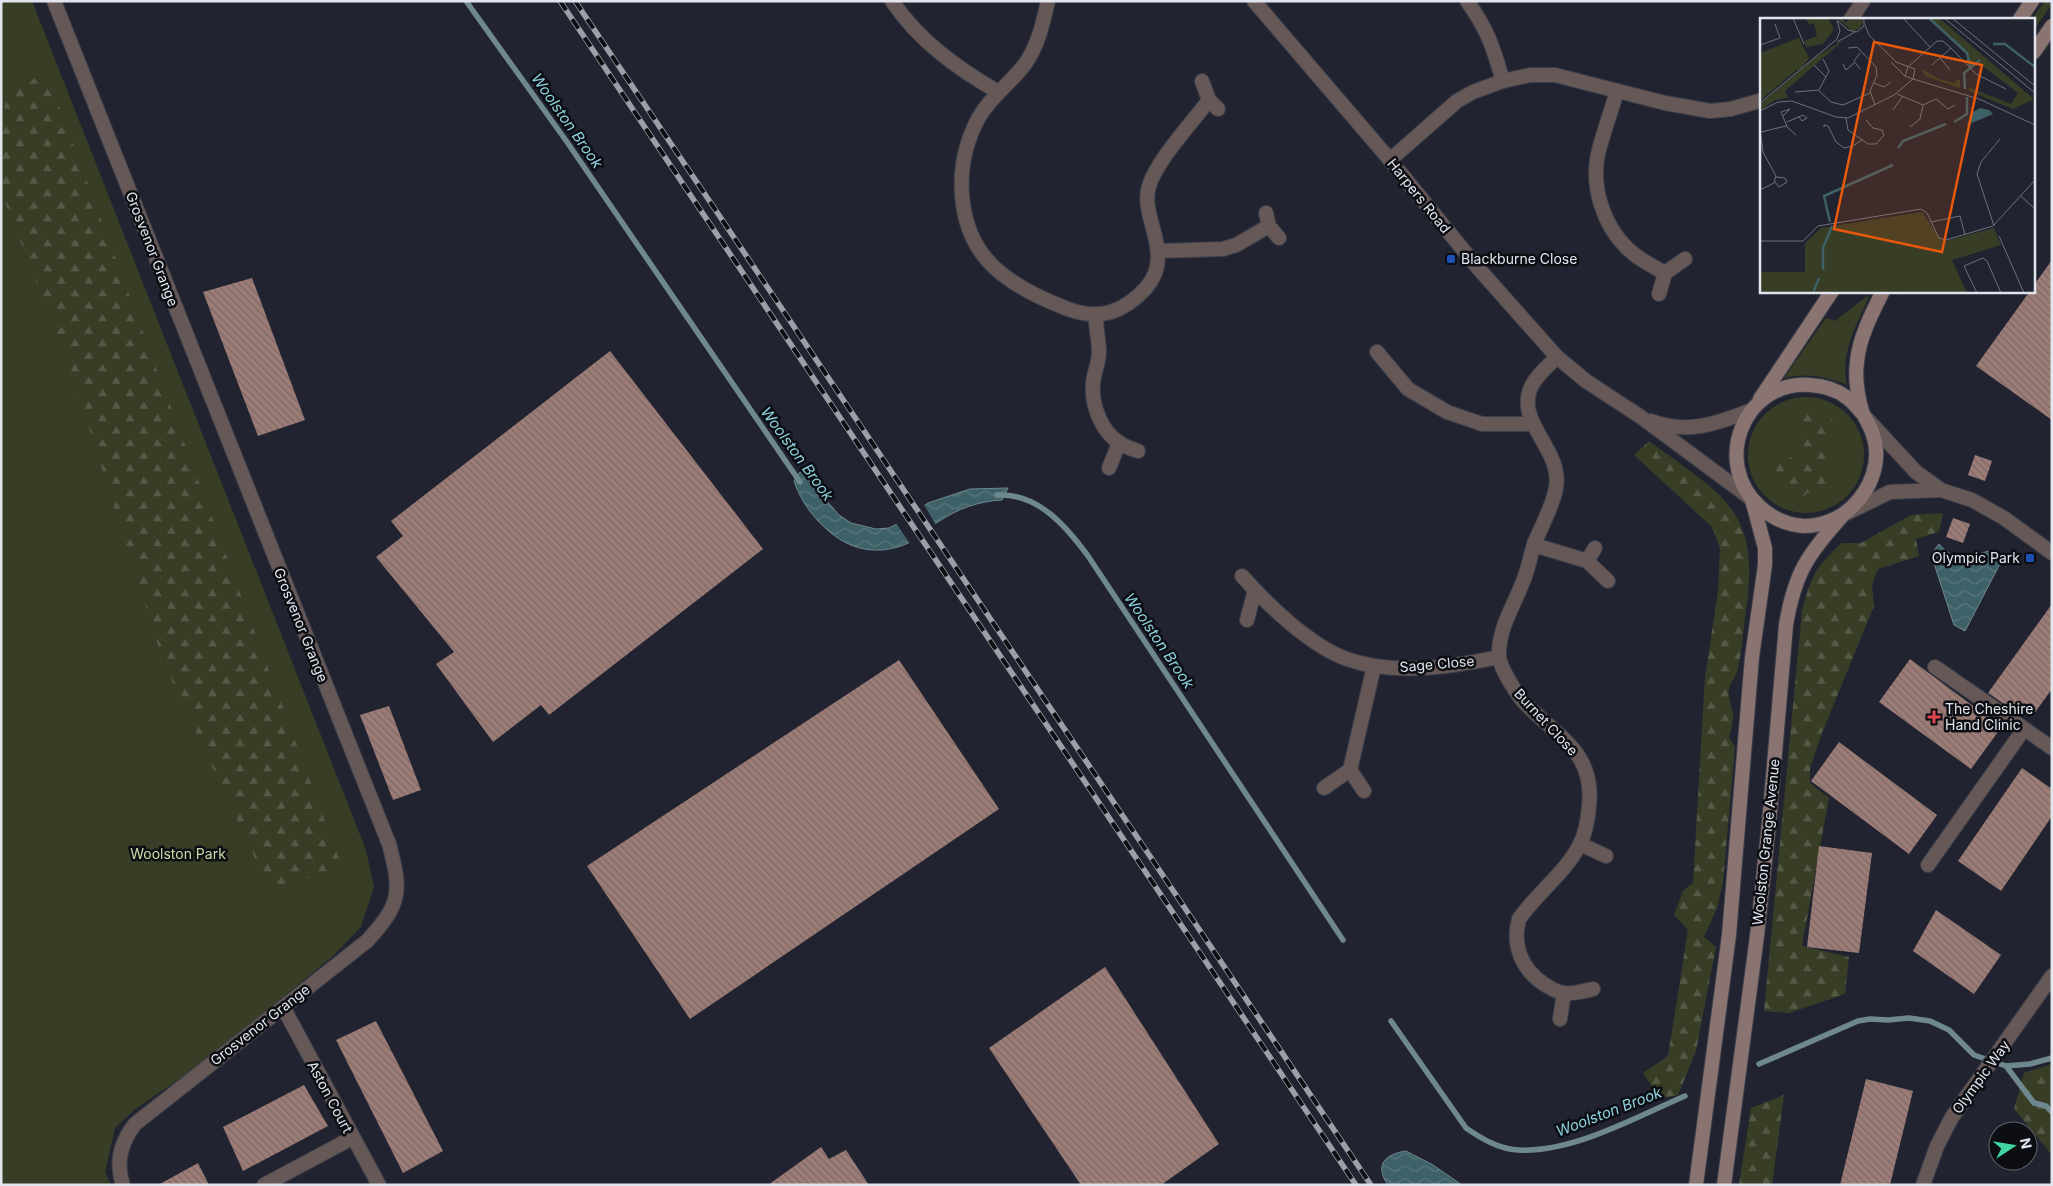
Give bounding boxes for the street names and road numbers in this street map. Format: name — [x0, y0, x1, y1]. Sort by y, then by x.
street label: Harpers Road — [1384, 155, 1455, 236]
street label: Grosvenor Grange — [123, 189, 182, 309]
street label: Grosvenor Grange — [271, 565, 332, 684]
street label: Sage Close — [1399, 652, 1475, 675]
street label: Burnet Close — [1511, 685, 1582, 759]
street label: Woolston Grange Avenue — [1748, 758, 1783, 926]
street label: Grosvenor Grange — [207, 981, 313, 1069]
street label: Olympic Way — [1948, 1036, 2013, 1117]
street label: Aston Court — [304, 1058, 357, 1136]

